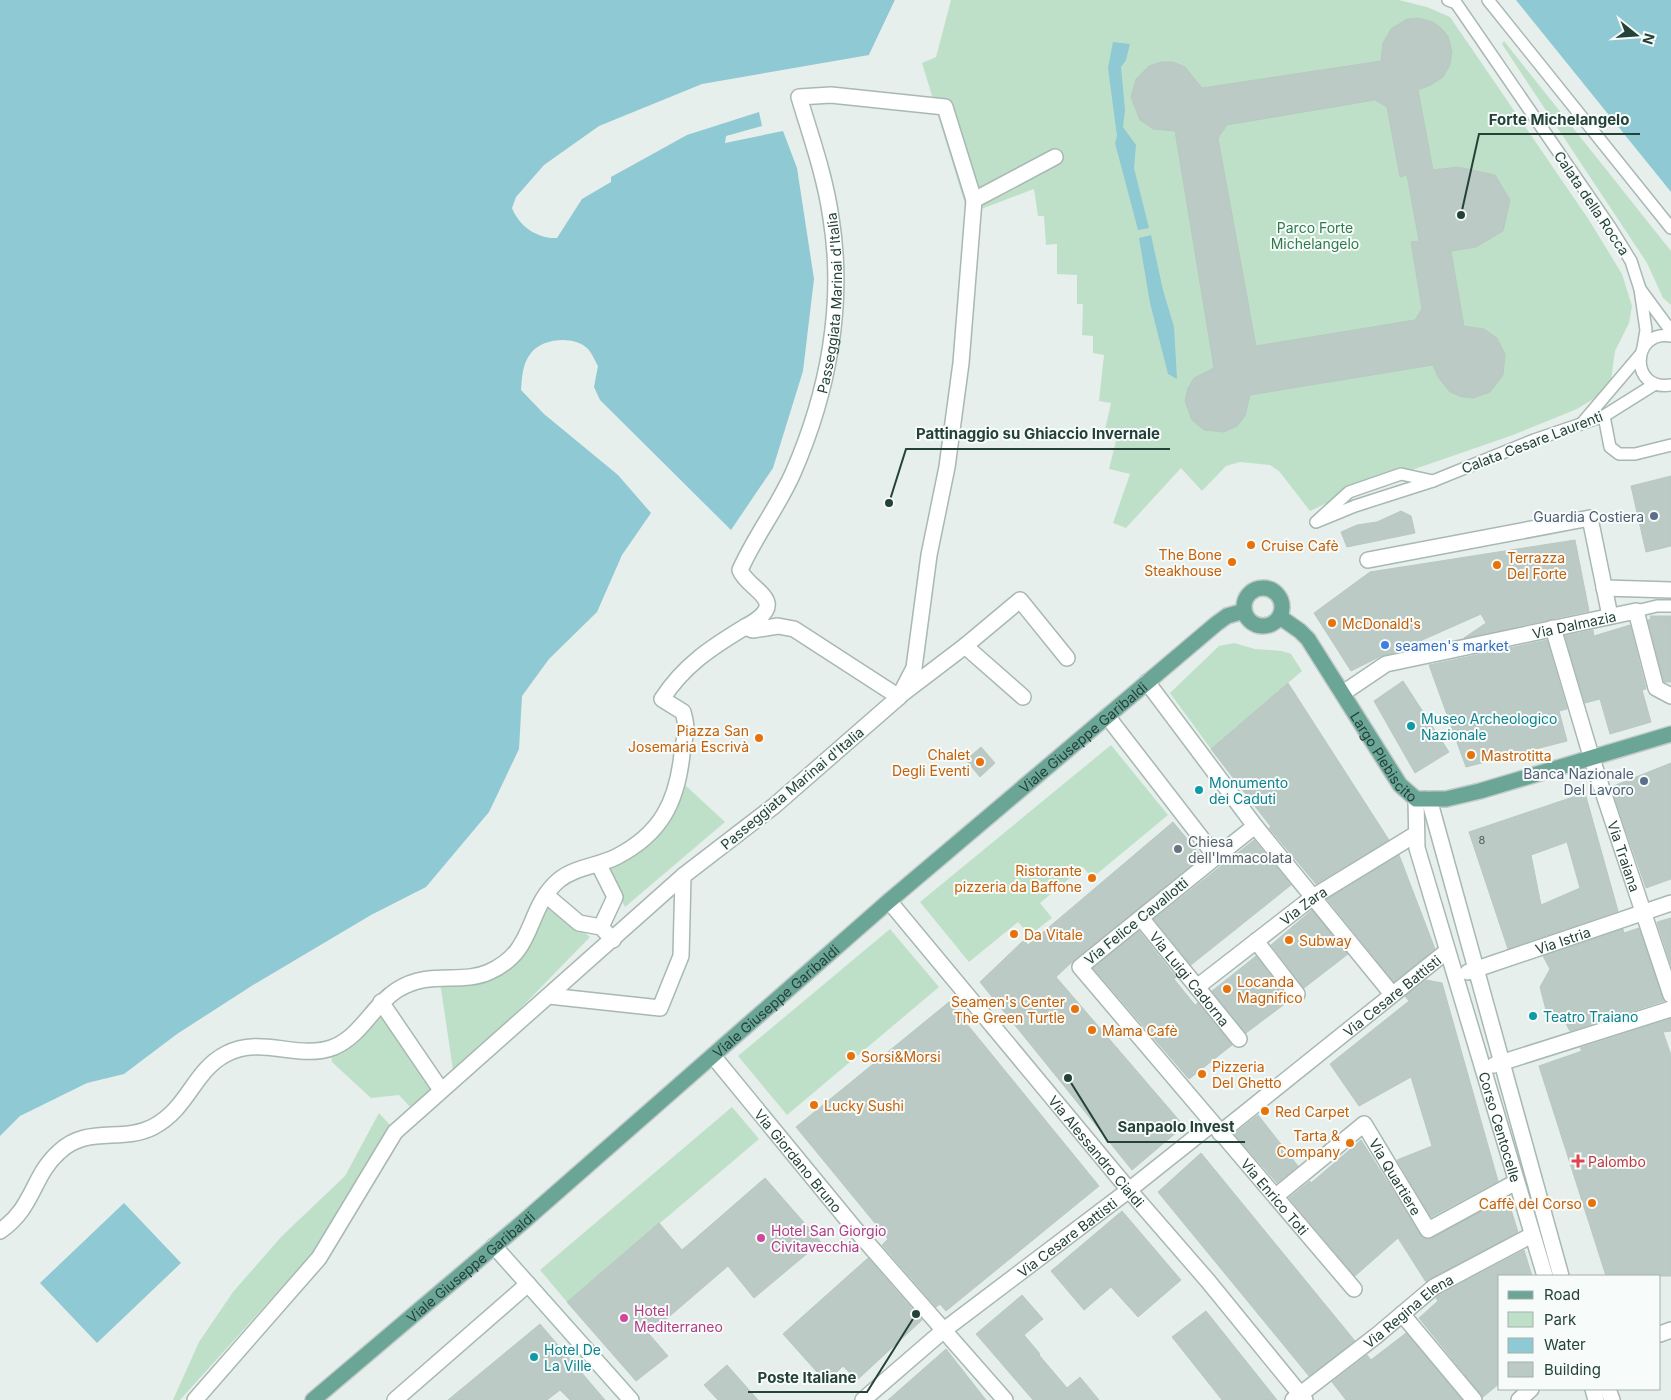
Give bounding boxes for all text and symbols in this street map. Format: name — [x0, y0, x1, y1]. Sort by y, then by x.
north arrow — [1611, 10, 1661, 60]
text: N — [1639, 31, 1659, 47]
callout: Forte Michelangelo — [1479, 104, 1640, 134]
text: Forte Michelangelo — [1489, 110, 1629, 129]
street label: Calata della Rocca — [1551, 148, 1633, 258]
street label: Passeggiata Marinai d'Italia — [813, 212, 844, 395]
park label: Parco Forte Michelangelo — [1271, 219, 1359, 252]
street label: Calata Cesare Laurenti — [1459, 407, 1605, 477]
callout: Pattinaggio su Ghiaccio Invernale — [906, 419, 1170, 449]
text: Pattinaggio su Ghiaccio Invernale — [916, 424, 1160, 443]
place label: Guardia Costiera — [1533, 508, 1644, 525]
marker: Guardia Costiera — [1648, 510, 1660, 522]
place label: Cruise Cafè — [1261, 537, 1339, 554]
marker: Cruise Cafè — [1245, 539, 1257, 551]
place label: The Bone Steakhouse — [1144, 546, 1222, 579]
place label: Terrazza Del Forte — [1507, 549, 1567, 582]
marker: The Bone Steakhouse — [1226, 556, 1238, 568]
marker: Terrazza Del Forte — [1491, 559, 1503, 571]
street label: Via Dalmazia — [1530, 607, 1617, 641]
place label: McDonald's — [1342, 615, 1421, 632]
marker: McDonald's — [1326, 617, 1338, 629]
place label: seamen's market — [1395, 637, 1509, 654]
marker: seamen's market — [1379, 639, 1391, 651]
street label: Viale Giuseppe Garibaldi — [1015, 678, 1150, 796]
street label: Largo Plebiscito — [1347, 708, 1421, 805]
place label: Museo Archeologico Nazionale — [1421, 710, 1558, 743]
marker: Museo Archeologico Nazionale — [1405, 720, 1417, 732]
place label: Piazza San Josemaria Escrivà — [628, 722, 749, 755]
street label: Passeggiata Marinai d'Italia — [717, 723, 867, 853]
marker: Piazza San Josemaria Escrivà — [753, 732, 765, 744]
place label: Chalet Degli Eventi — [892, 746, 970, 779]
place label: Mastrotitta — [1481, 747, 1552, 764]
marker: Mastrotitta — [1465, 749, 1477, 761]
marker: Chalet Degli Eventi — [974, 756, 986, 768]
place label: Banca Nazionale Del Lavoro — [1523, 765, 1634, 798]
place label: Monumento dei Caduti — [1209, 774, 1288, 807]
marker: Banca Nazionale Del Lavoro — [1638, 775, 1650, 787]
marker: Monumento dei Caduti — [1193, 784, 1205, 796]
street label: Via Traiana — [1605, 818, 1644, 894]
place label: Chiesa dell'Immacolata — [1188, 833, 1292, 866]
house number: 8 — [1479, 833, 1486, 847]
marker: Chiesa dell'Immacolata — [1172, 843, 1184, 855]
place label: Ristorante pizzeria da Baffone — [954, 862, 1082, 895]
marker: Ristorante pizzeria da Baffone — [1086, 872, 1098, 884]
street label: Via Felice Cavallotti — [1081, 874, 1191, 968]
street label: Via Zara — [1276, 882, 1330, 928]
street label: Via Istria — [1533, 923, 1593, 957]
place label: Da Vitale — [1024, 926, 1083, 943]
marker: Da Vitale — [1008, 928, 1020, 940]
street label: Via Luigi Cadorna — [1147, 928, 1234, 1029]
place label: Subway — [1299, 932, 1352, 949]
marker: Subway — [1283, 934, 1295, 946]
street label: Viale Giuseppe Garibaldi — [709, 941, 842, 1061]
street label: Via Cesare Battisti — [1339, 951, 1444, 1040]
place label: Locanda Magnifico — [1237, 973, 1303, 1006]
marker: Locanda Magnifico — [1221, 983, 1233, 995]
place label: Seamen's Center The Green Turtle — [951, 993, 1065, 1026]
marker: Seamen's Center The Green Turtle — [1069, 1003, 1081, 1015]
place label: Teatro Traiano — [1543, 1008, 1638, 1025]
marker: Teatro Traiano — [1527, 1010, 1539, 1022]
place label: Mama Cafè — [1102, 1022, 1178, 1039]
marker: Mama Cafè — [1086, 1024, 1098, 1036]
place label: Sorsi&Morsi — [861, 1048, 941, 1065]
marker: Sorsi&Morsi — [845, 1050, 857, 1062]
place label: Pizzeria Del Ghetto — [1212, 1058, 1282, 1091]
marker: Pizzeria Del Ghetto — [1196, 1068, 1208, 1080]
street label: Corso Centocelle — [1476, 1070, 1525, 1184]
street label: Via Alessandro Cialdi — [1045, 1092, 1148, 1210]
place label: Lucky Sushi — [824, 1097, 904, 1114]
marker: Lucky Sushi — [808, 1099, 820, 1111]
place label: Red Carpet — [1275, 1103, 1350, 1120]
street label: Via Giordano Bruno — [751, 1105, 846, 1215]
marker: Red Carpet — [1259, 1105, 1271, 1117]
callout: Sanpaolo Invest — [1108, 1112, 1245, 1142]
text: Sanpaolo Invest — [1117, 1117, 1235, 1136]
place label: Tarta & Company — [1277, 1127, 1340, 1160]
street label: Via Quartiere — [1366, 1135, 1425, 1218]
marker: Tarta & Company — [1344, 1137, 1356, 1149]
place label: Palombo — [1588, 1153, 1646, 1170]
street label: Via Enrico Toti — [1238, 1155, 1312, 1238]
marker: Palombo — [1572, 1155, 1584, 1167]
street label: Via Cesare Battisti — [1014, 1194, 1120, 1280]
place label: Caffè del Corso — [1479, 1195, 1582, 1212]
marker: Caffè del Corso — [1586, 1197, 1598, 1209]
street label: Viale Giuseppe Garibaldi — [403, 1208, 538, 1326]
place label: Hotel San Giorgio Civitavecchia — [771, 1222, 886, 1255]
marker: Hotel San Giorgio Civitavecchia — [755, 1232, 767, 1244]
street label: Via Regina Elena — [1360, 1270, 1456, 1351]
legend — [1498, 1275, 1661, 1390]
text: Road — [1544, 1285, 1580, 1304]
place label: Hotel Mediterraneo — [634, 1302, 723, 1335]
text: Park — [1544, 1310, 1577, 1329]
marker: Hotel Mediterraneo — [618, 1312, 630, 1324]
text: Water — [1544, 1335, 1586, 1354]
place label: Hotel De La Ville — [544, 1341, 601, 1374]
marker: Hotel De La Ville — [528, 1351, 540, 1363]
text: Building — [1544, 1360, 1601, 1379]
callout: Poste Italiane — [748, 1362, 867, 1392]
text: Poste Italiane — [758, 1368, 856, 1387]

